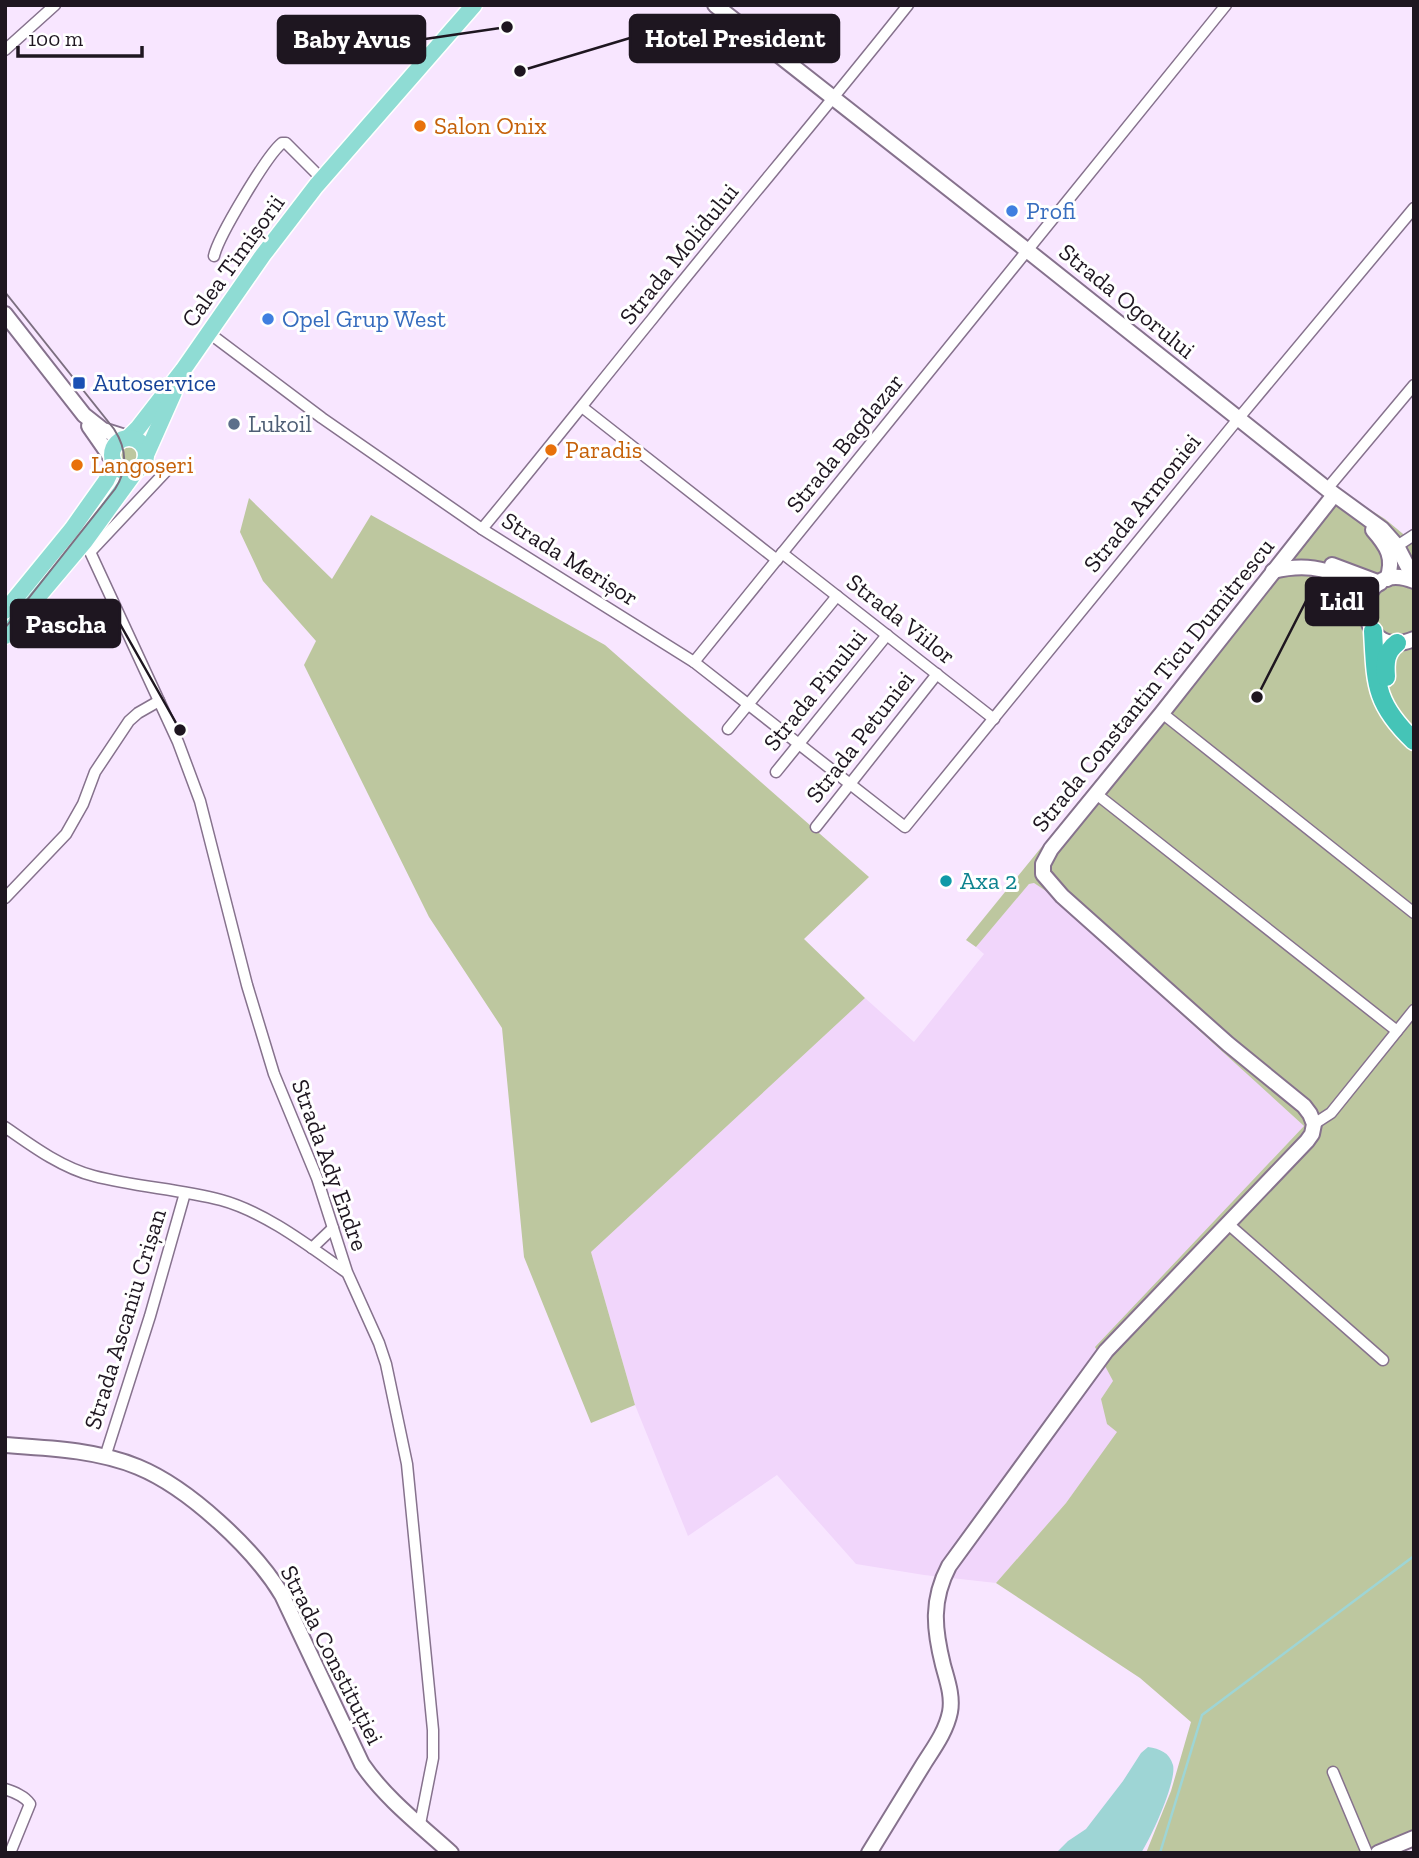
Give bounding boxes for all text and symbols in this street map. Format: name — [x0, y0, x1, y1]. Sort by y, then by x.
scale bar — [18, 14, 142, 58]
callout: Hotel President — [630, 15, 839, 62]
callout: Baby Avus — [278, 16, 425, 63]
text: Hotel President — [645, 22, 826, 54]
text: Baby Avus — [293, 23, 411, 55]
text: 100 m — [28, 26, 83, 51]
place label: Salon Onix — [434, 111, 547, 140]
marker: Salon Onix — [412, 118, 428, 134]
street label: Strada Molidului — [613, 177, 744, 330]
street label: Calea Timișorii — [175, 189, 291, 333]
place label: Profi — [1026, 196, 1076, 225]
marker: Profi — [1004, 203, 1020, 219]
street label: Strada Ogorului — [1053, 237, 1201, 364]
place label: Opel Grup West — [282, 304, 446, 333]
marker: Opel Grup West — [260, 311, 276, 327]
street label: Strada Bagdazar — [780, 367, 910, 518]
place label: Autoservice — [93, 368, 216, 397]
marker: Autoservice — [71, 375, 87, 391]
place label: Lukoil — [248, 409, 312, 438]
marker: Lukoil — [226, 416, 242, 432]
street label: Strada Armoniei — [1077, 427, 1207, 578]
place label: Paradis — [565, 435, 642, 464]
marker: Paradis — [543, 442, 559, 458]
place label: Langoșeri — [91, 450, 194, 479]
marker: Langoșeri — [69, 457, 85, 473]
street label: Strada Merișor — [497, 505, 644, 612]
street label: Strada Constantin Ticu Dumitrescu — [1025, 532, 1280, 837]
street label: Strada Viilor — [841, 567, 961, 670]
callout: Lidl — [1306, 578, 1378, 625]
text: Lidl — [1320, 585, 1364, 617]
callout: Pascha — [11, 600, 120, 647]
text: Pascha — [26, 608, 107, 640]
street label: Strada Pinului — [757, 623, 873, 756]
street label: Strada Petuniei — [799, 665, 920, 808]
place label: Axa 2 — [960, 866, 1017, 895]
marker: Axa 2 — [938, 873, 954, 889]
street label: Strada Ady Endre — [286, 1075, 375, 1255]
street label: Strada Ascaniu Crișan — [77, 1205, 172, 1433]
street label: Strada Constituției — [275, 1560, 390, 1749]

